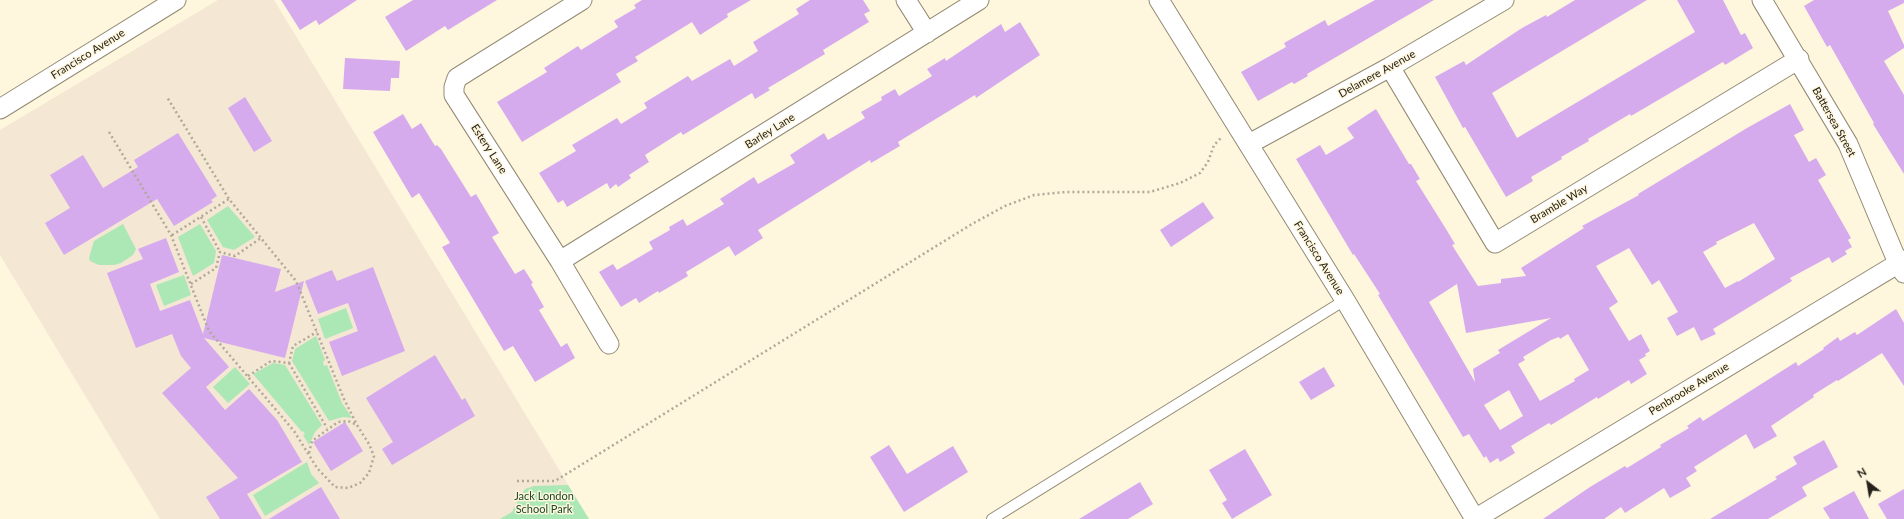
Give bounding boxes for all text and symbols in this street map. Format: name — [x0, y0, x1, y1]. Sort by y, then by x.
street label: Francisco Avenue — [49, 26, 127, 82]
street label: Delamere Avenue — [1336, 47, 1418, 101]
street label: Battersea Street — [1809, 85, 1859, 159]
street label: Barley Lane — [743, 110, 797, 152]
street label: Estery Lane — [468, 122, 510, 176]
street label: Bramble Way — [1528, 182, 1590, 226]
street label: Francisco Avenue — [1291, 219, 1347, 297]
street label: Penbrooke Avenue — [1647, 360, 1731, 418]
north arrow — [1848, 463, 1888, 503]
text: N — [1855, 465, 1869, 480]
park label: Jack London School Park — [514, 489, 574, 515]

